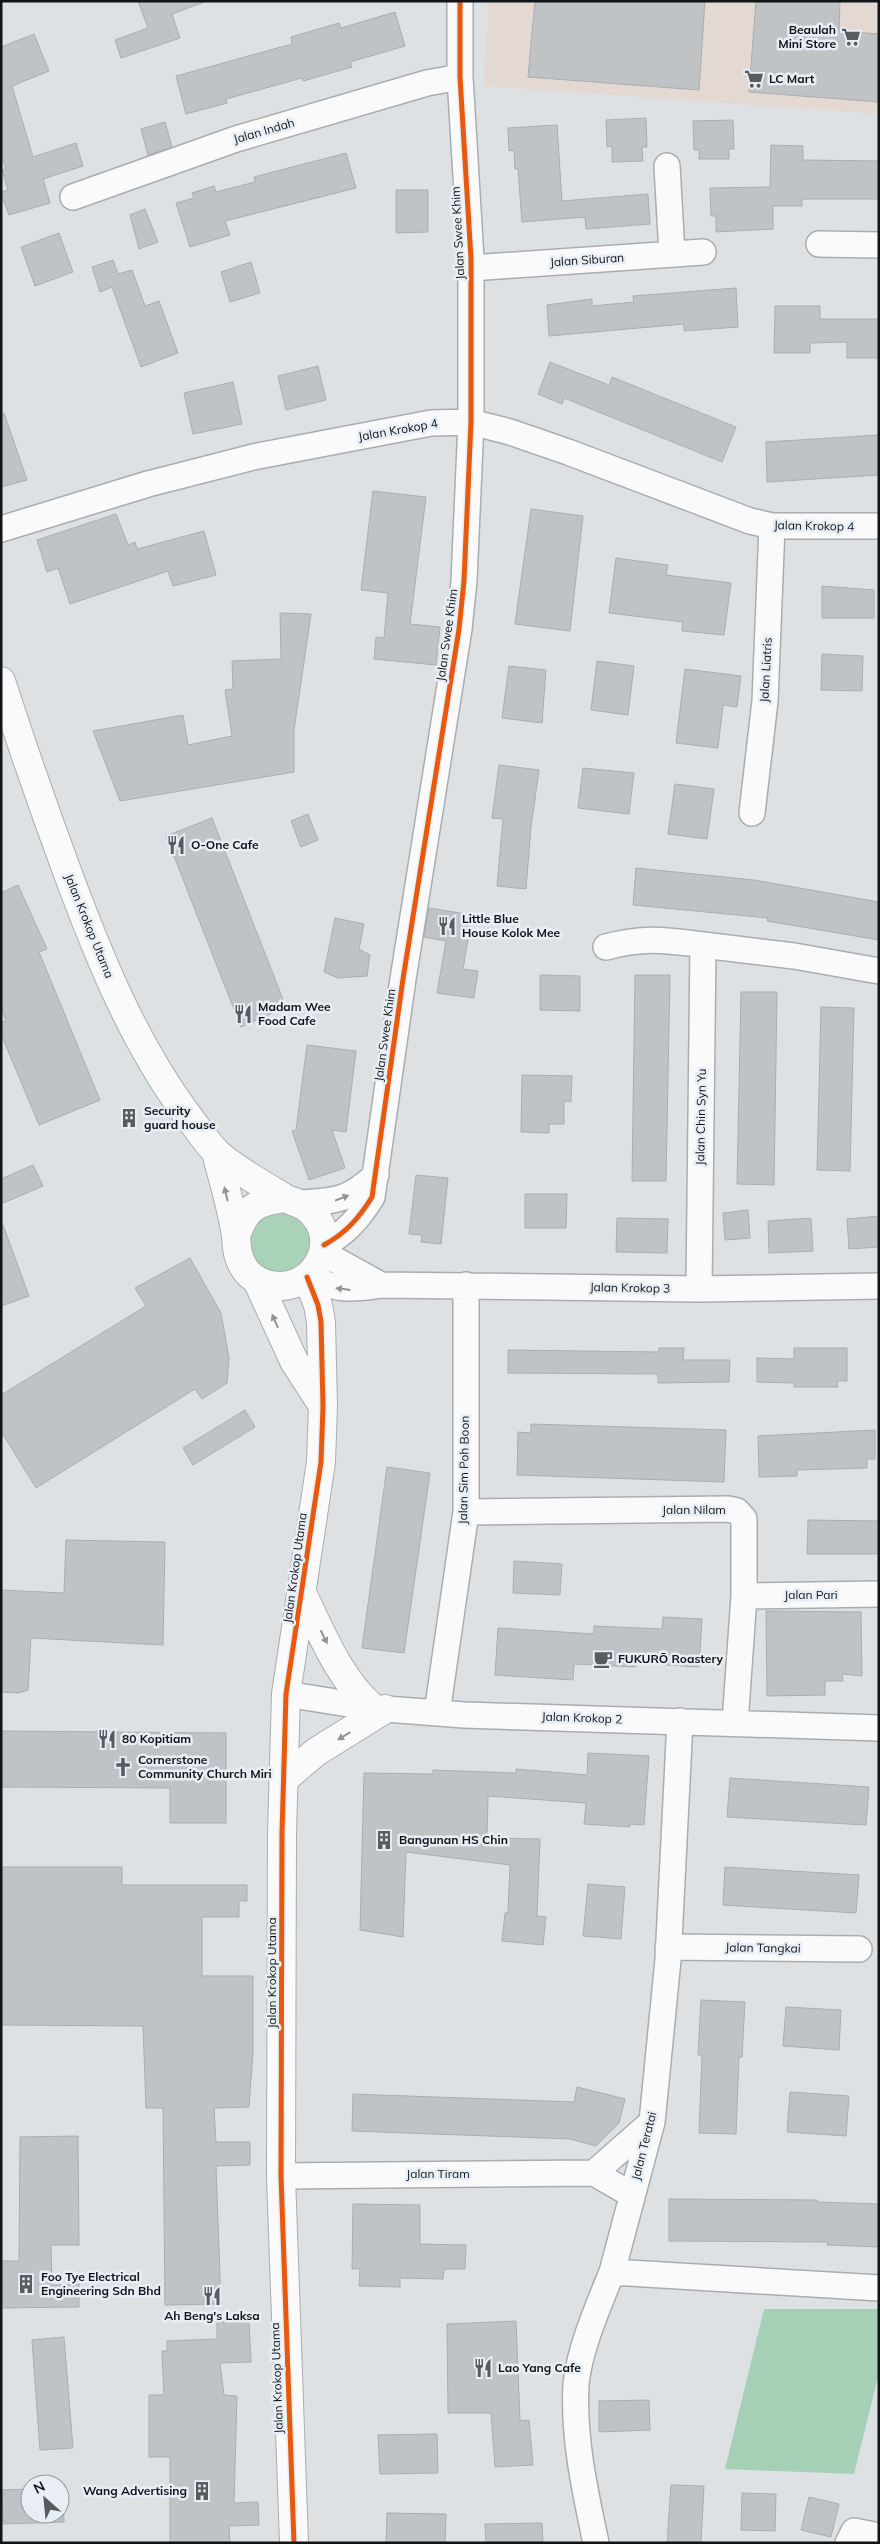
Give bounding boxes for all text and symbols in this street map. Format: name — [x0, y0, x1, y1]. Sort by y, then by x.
place label: Beaulah Mini Store — [778, 22, 836, 51]
supermarket icon: Beaulah Mini Store — [840, 26, 862, 48]
supermarket icon: LC Mart — [743, 68, 765, 90]
place label: LC Mart — [769, 71, 815, 86]
street label: Jalan Indah — [232, 115, 296, 146]
street label: Jalan Swee Khim — [448, 186, 467, 280]
street label: Jalan Siburan — [549, 249, 625, 270]
street label: Jalan Krokop 4 — [357, 415, 439, 444]
street label: Jalan Krokop 4 — [774, 517, 854, 534]
street label: Jalan Swee Khim — [433, 588, 460, 682]
street label: Jalan Liatris — [756, 637, 775, 703]
restaurant icon: O-One Cafe — [165, 834, 187, 856]
place label: O-One Cafe — [191, 837, 259, 852]
street label: Jalan Krokop Utama — [62, 871, 117, 980]
place label: Little Blue House Kolok Mee — [462, 911, 561, 940]
restaurant icon: Little Blue House Kolok Mee — [436, 915, 458, 937]
street label: Jalan Swee Khim — [371, 988, 398, 1082]
place label: Madam Wee Food Cafe — [258, 999, 331, 1028]
restaurant icon: Madam Wee Food Cafe — [232, 1003, 254, 1025]
street label: Jalan Chin Syn Yu — [692, 1068, 709, 1166]
place label: Security guard house — [144, 1103, 216, 1132]
building icon: Security guard house — [118, 1107, 140, 1129]
one-way arrow — [222, 1187, 230, 1202]
one-way arrow — [335, 1194, 350, 1202]
street label: Jalan Krokop 3 — [590, 1279, 670, 1296]
one-way arrow — [335, 1285, 351, 1293]
one-way arrow — [271, 1314, 279, 1328]
street label: Jalan Sim Poh Boon — [455, 1415, 472, 1525]
street label: Jalan Nilam — [662, 1502, 726, 1517]
street label: Jalan Krokop Utama — [279, 1512, 310, 1624]
street label: Jalan Pari — [784, 1587, 838, 1602]
one-way arrow — [320, 1630, 328, 1644]
cafe icon: FUKURŌ Roastery — [592, 1648, 614, 1670]
place label: FUKURŌ Roastery — [618, 1651, 723, 1666]
street label: Jalan Krokop 2 — [542, 1709, 623, 1726]
restaurant icon: 80 Kopitiam — [96, 1728, 118, 1750]
place label: 80 Kopitiam — [122, 1731, 191, 1746]
one-way arrow — [338, 1731, 351, 1740]
place label: Cornerstone Community Church Miri — [138, 1752, 272, 1781]
church icon: Cornerstone Community Church Miri — [112, 1756, 134, 1778]
building icon: Bangunan HS Chin — [373, 1829, 395, 1851]
place label: Bangunan HS Chin — [399, 1832, 508, 1847]
street label: Jalan Krokop Utama — [264, 1917, 279, 2029]
street label: Jalan Tangkai — [725, 1939, 801, 1956]
street label: Jalan Teratai — [628, 2110, 659, 2182]
street label: Jalan Tiram — [406, 2166, 470, 2181]
place label: Foo Tye Electrical Engineering Sdn Bhd — [41, 2269, 161, 2298]
building icon: Foo Tye Electrical Engineering Sdn Bhd — [15, 2273, 37, 2295]
restaurant icon: Ah Beng's Laksa — [201, 2285, 223, 2307]
place label: Ah Beng's Laksa — [164, 2308, 260, 2323]
street label: Jalan Krokop Utama — [267, 2322, 286, 2434]
restaurant icon: Lao Yang Cafe — [472, 2357, 494, 2379]
place label: Lao Yang Cafe — [498, 2360, 581, 2375]
north arrow — [20, 2474, 70, 2524]
text: N — [30, 2477, 48, 2498]
building icon: Wang Advertising — [191, 2480, 213, 2502]
place label: Wang Advertising — [83, 2483, 187, 2498]

